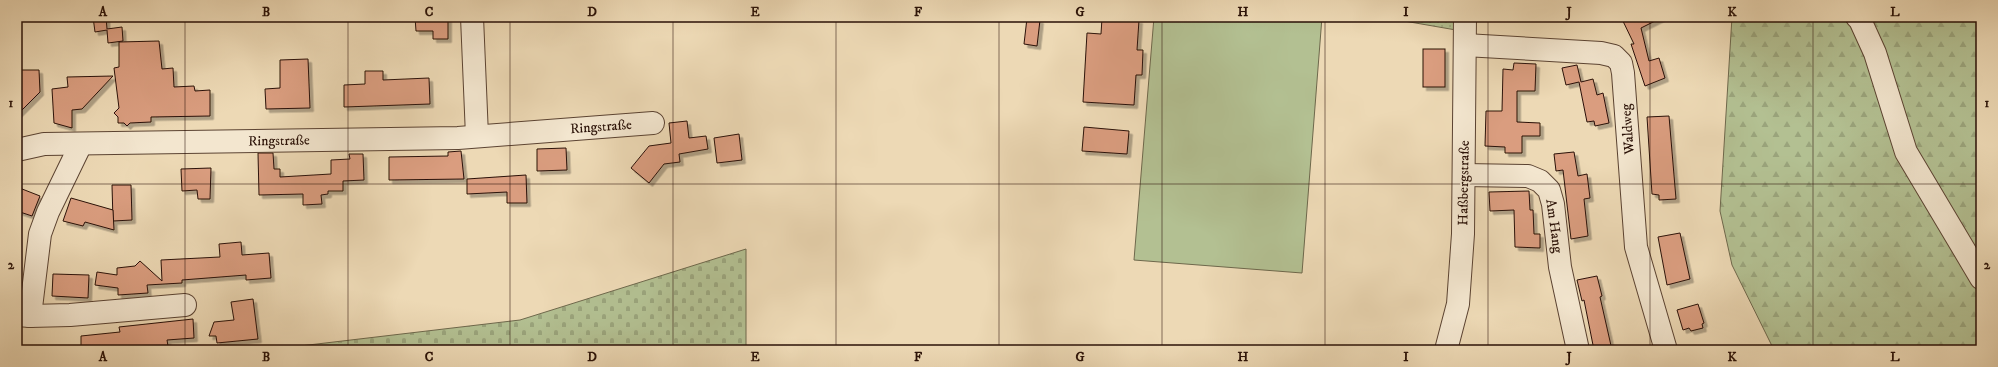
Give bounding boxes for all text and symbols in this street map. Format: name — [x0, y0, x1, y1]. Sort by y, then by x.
text: A — [98, 4, 108, 20]
text: B — [262, 4, 270, 20]
text: C — [425, 4, 434, 20]
text: D — [587, 4, 597, 20]
text: E — [750, 4, 760, 20]
text: F — [914, 4, 923, 20]
text: G — [1075, 4, 1085, 20]
text: H — [1238, 4, 1249, 20]
text: I — [1403, 4, 1409, 20]
text: J — [1564, 4, 1572, 21]
text: K — [1727, 4, 1737, 20]
text: L — [1890, 4, 1900, 20]
text: 1 — [9, 95, 14, 111]
text: 1 — [1985, 95, 1990, 111]
street label: Waldweg — [1617, 103, 1639, 156]
street label: Ringstraße — [570, 116, 633, 138]
street label: Ringstraße — [248, 131, 310, 151]
street label: Haßbergstraße — [1454, 140, 1474, 226]
street label: Am Hang — [1541, 198, 1567, 254]
text: 2 — [8, 257, 15, 273]
text: 2 — [1984, 257, 1991, 273]
text: A — [98, 349, 108, 365]
text: B — [262, 349, 270, 365]
text: C — [425, 349, 434, 365]
text: D — [587, 349, 597, 365]
text: E — [750, 349, 760, 365]
text: F — [914, 349, 923, 365]
text: G — [1075, 349, 1085, 365]
text: H — [1238, 349, 1249, 365]
text: I — [1403, 349, 1409, 365]
text: J — [1564, 349, 1572, 366]
text: K — [1727, 349, 1737, 365]
text: L — [1890, 349, 1900, 365]

